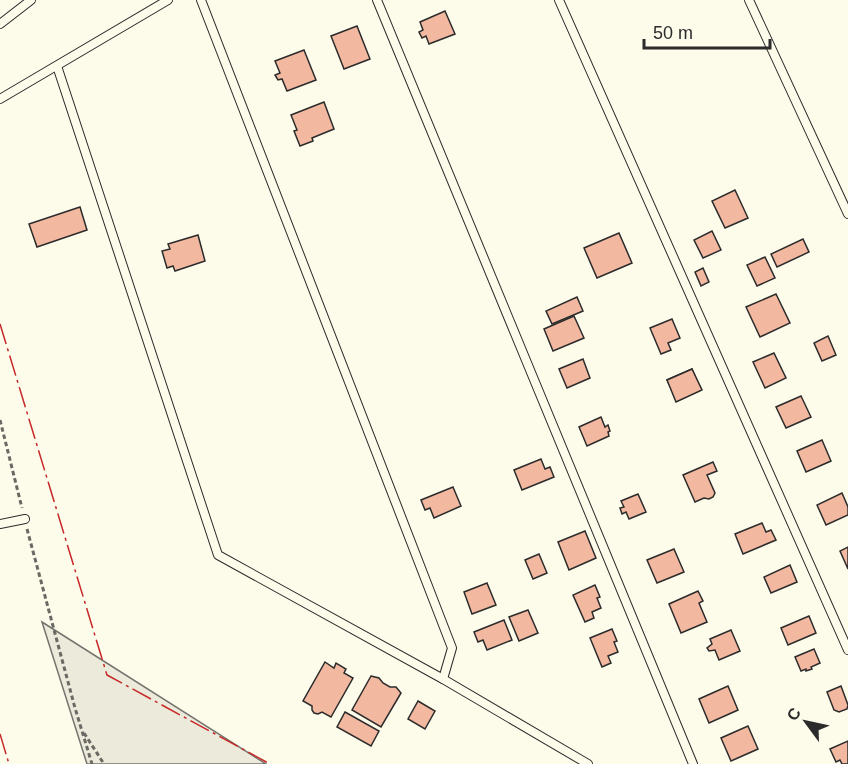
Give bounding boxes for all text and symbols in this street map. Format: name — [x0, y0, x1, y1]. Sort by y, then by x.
scale bar — [644, 12, 770, 50]
text: 50 m — [653, 23, 693, 43]
north arrow — [776, 692, 836, 752]
text: С — [784, 704, 804, 724]

